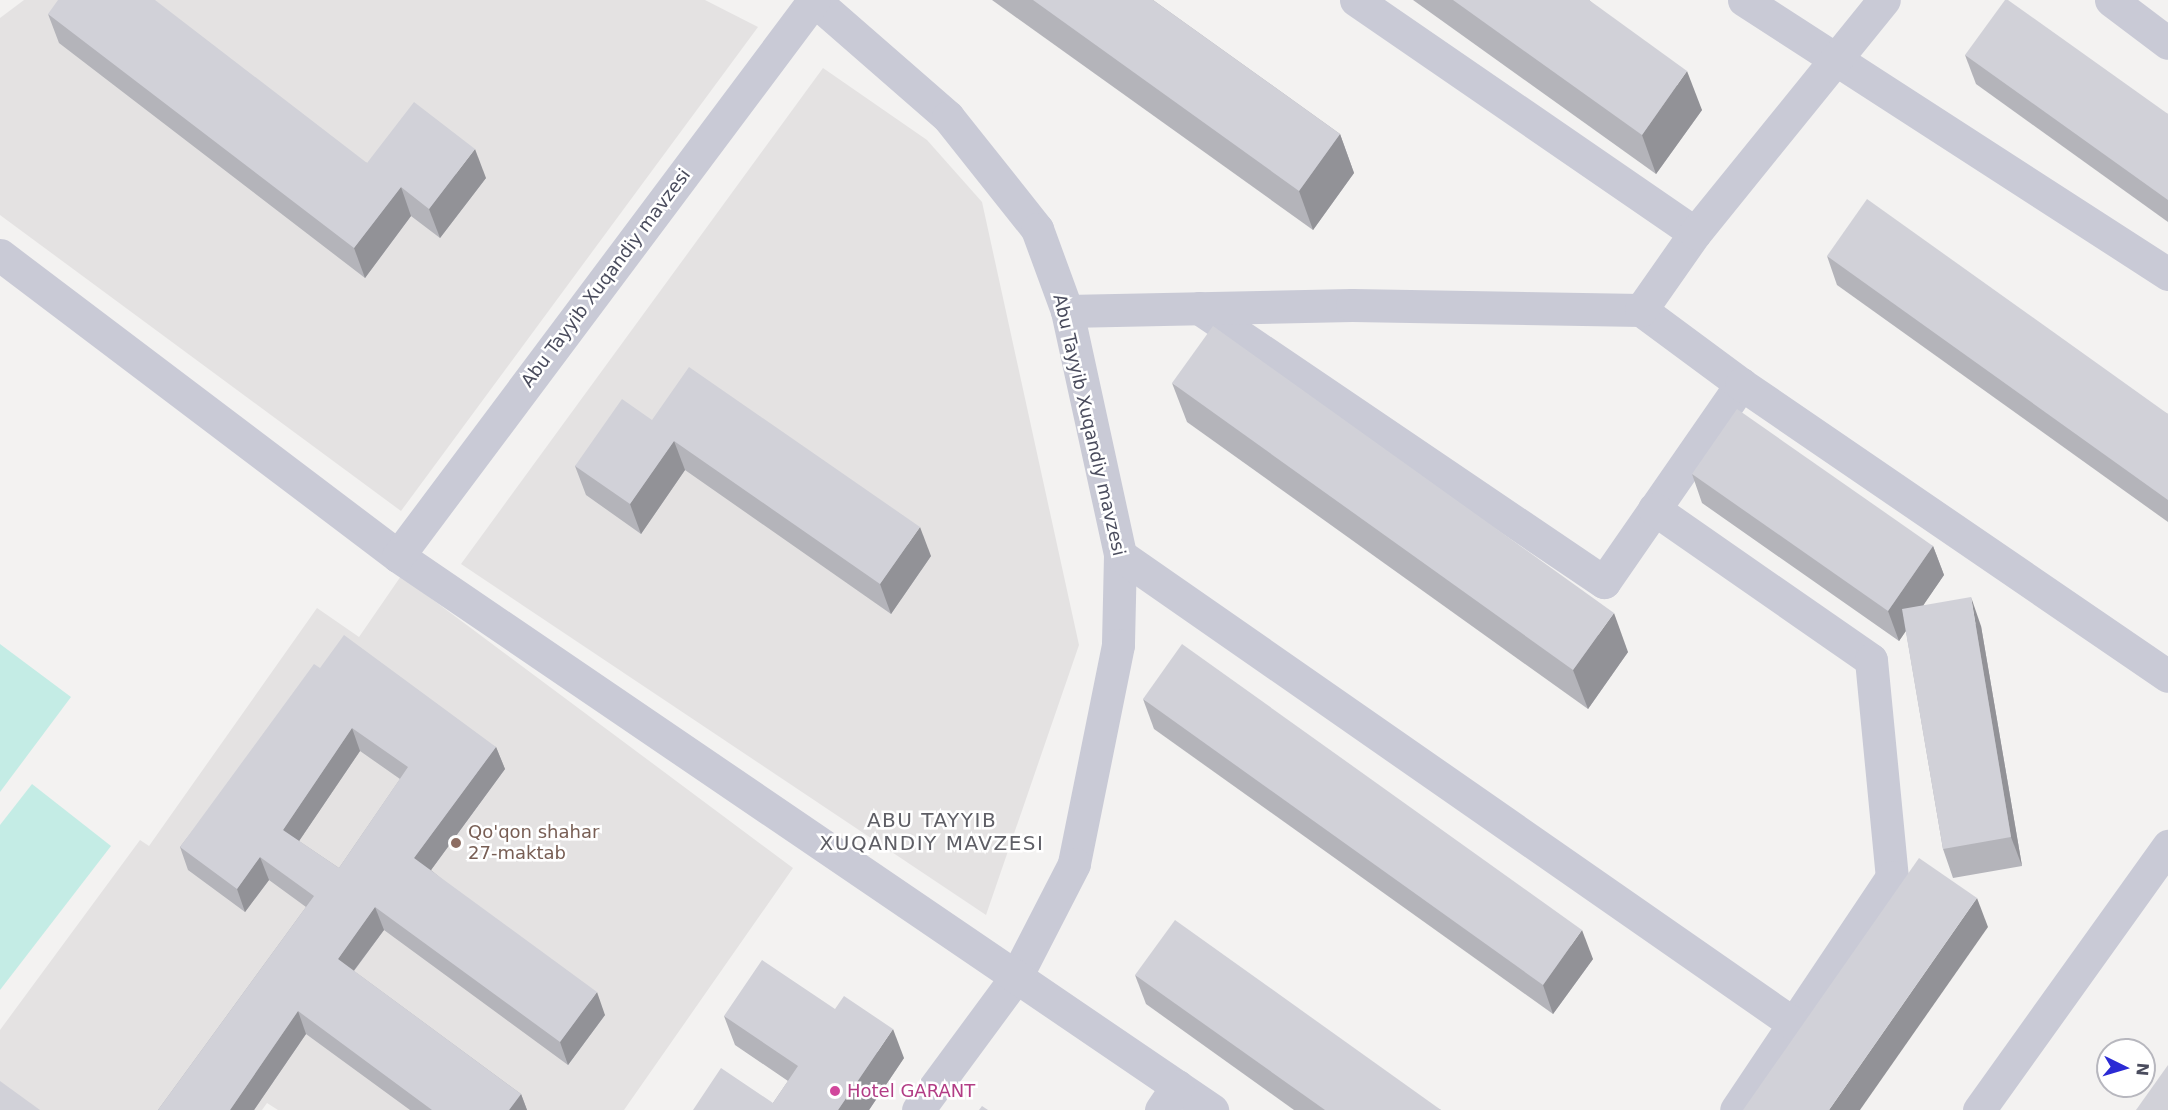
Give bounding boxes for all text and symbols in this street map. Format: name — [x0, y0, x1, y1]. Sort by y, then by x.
street label: Abu Tayyib Xuqandiy mavzesi — [517, 165, 695, 391]
street label: Abu Tayyib Xuqandiy mavzesi — [1048, 292, 1130, 558]
district label: ABU TAYYIB XUQANDIY MAVZESI — [820, 809, 1044, 856]
place label: Qo'qon shahar 27-maktab — [468, 822, 599, 864]
marker: Qo'qon shahar 27-maktab — [449, 836, 463, 850]
north arrow — [2096, 1038, 2156, 1098]
text: N — [2132, 1062, 2152, 1077]
place label: Hotel GARANT — [847, 1080, 975, 1102]
marker: Hotel GARANT — [828, 1084, 842, 1098]

